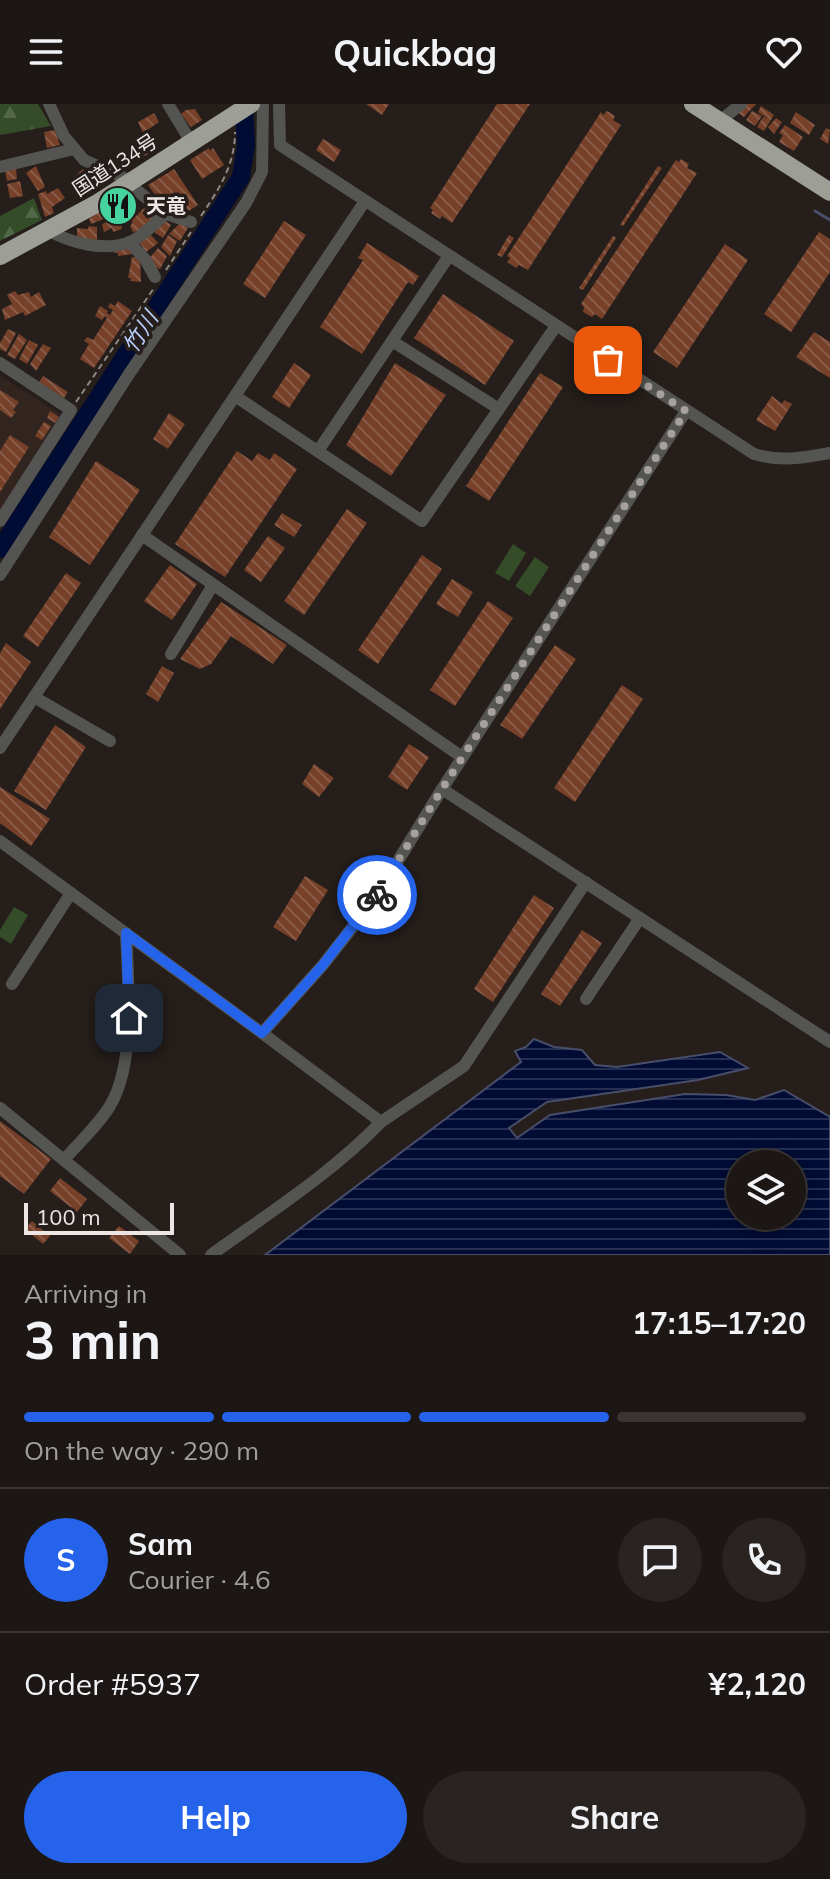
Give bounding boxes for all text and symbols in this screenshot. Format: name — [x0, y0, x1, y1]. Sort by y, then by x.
icon: menu — [24, 30, 68, 74]
text: Quickbag — [333, 30, 497, 75]
icon: heart — [762, 30, 806, 74]
street label: 国道134号 — [68, 128, 162, 201]
restaurant icon: 天竜 — [97, 185, 139, 227]
place label: 天竜 — [146, 193, 186, 218]
water label: 竹川 — [116, 304, 165, 358]
pin — [574, 326, 642, 394]
icon: bag — [586, 338, 630, 382]
courier — [337, 855, 417, 935]
icon: bike — [355, 873, 399, 917]
pin — [95, 984, 163, 1052]
icon: home — [107, 996, 151, 1040]
map controls — [726, 1150, 806, 1230]
button: layers — [726, 1150, 806, 1230]
scale bar — [24, 1199, 174, 1235]
text: 100 m — [36, 1203, 101, 1231]
text: Arriving in — [24, 1277, 147, 1310]
text: 17:15–17:20 — [632, 1304, 806, 1342]
text: 3 min — [24, 1307, 161, 1372]
text: On the way · 290 m — [24, 1434, 259, 1467]
button: chat — [618, 1518, 702, 1602]
button: phone — [722, 1518, 806, 1602]
text: Sam — [128, 1525, 193, 1563]
text: S — [56, 1541, 76, 1579]
text: Courier · 4.6 — [128, 1563, 271, 1596]
text: Order #5937 — [24, 1665, 201, 1703]
text: ¥2,120 — [709, 1665, 806, 1703]
button: Help — [24, 1771, 407, 1863]
button: Share — [423, 1771, 806, 1863]

